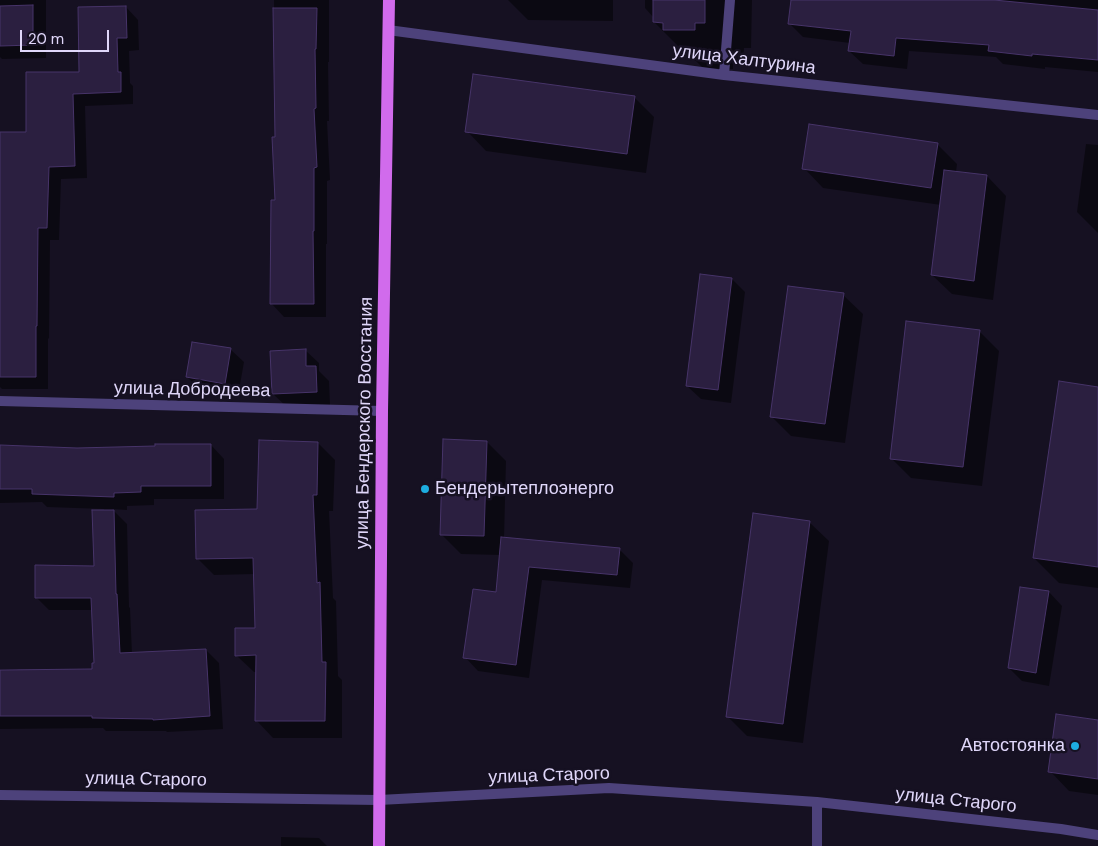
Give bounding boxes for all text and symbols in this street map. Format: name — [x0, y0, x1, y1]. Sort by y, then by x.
scale bar — [22, 20, 111, 52]
text: 20 m — [28, 29, 64, 49]
street label: улица Халтурина — [671, 41, 817, 79]
street label: улица Бендерского Восстания — [352, 297, 378, 549]
street label: улица Добродеева — [114, 378, 270, 402]
place label: Бендерытеплоэнерго — [435, 478, 614, 500]
marker: Бендерытеплоэнерго — [419, 483, 431, 495]
place label: Автостоянка — [961, 735, 1065, 757]
marker: Автостоянка — [1069, 740, 1081, 752]
street label: улица Старого — [488, 763, 610, 789]
street label: улица Старого — [85, 768, 207, 792]
street label: улица Старого — [894, 784, 1018, 818]

